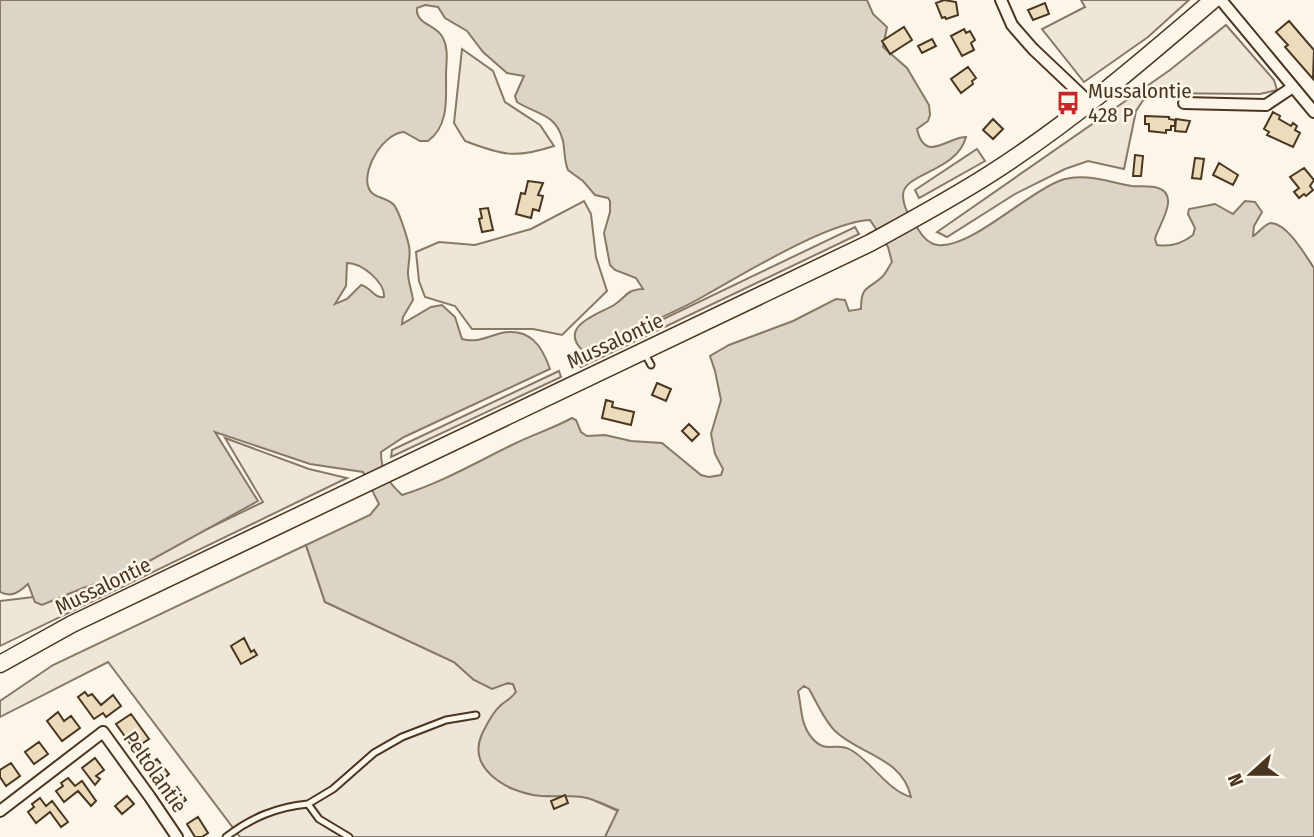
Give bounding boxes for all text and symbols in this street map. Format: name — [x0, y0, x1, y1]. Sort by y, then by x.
place label: Mussalontie 428 P — [1088, 78, 1192, 128]
bus stop icon: Mussalontie 428 P — [1054, 89, 1082, 117]
street label: Mussalontie — [563, 307, 667, 375]
street label: Mussalontie — [51, 552, 155, 620]
street label: Peltolantie — [118, 726, 192, 818]
north arrow — [1216, 739, 1286, 809]
text: N — [1223, 770, 1248, 789]

